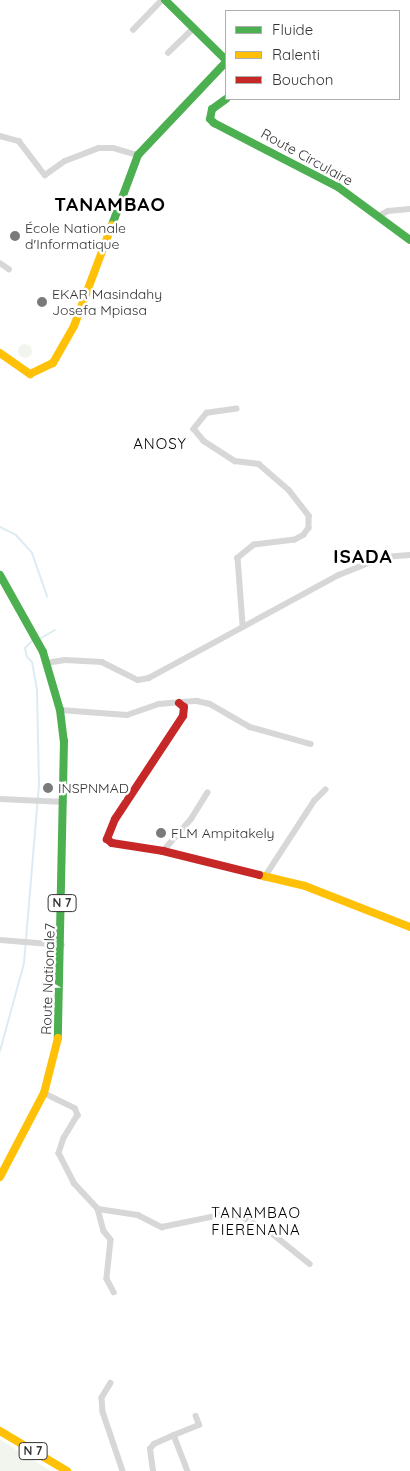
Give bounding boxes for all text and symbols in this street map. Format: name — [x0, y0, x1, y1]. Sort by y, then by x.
legend — [225, 10, 400, 100]
text: Fluide — [272, 20, 313, 39]
text: Ralenti — [272, 45, 320, 64]
text: Bouchon — [272, 70, 333, 89]
street label: Route Circulaire — [258, 125, 356, 189]
district label: TANAMBAO — [53, 194, 167, 216]
place label: École Nationale d'Informatique — [25, 220, 126, 252]
marker: École Nationale d'Informatique — [9, 230, 21, 242]
place label: EKAR Masindahy Josefa Mpiasa — [52, 286, 162, 318]
marker: EKAR Masindahy Josefa Mpiasa — [36, 296, 48, 308]
district label: ANOSY — [133, 435, 187, 453]
district label: ISADA — [333, 546, 393, 568]
place label: INSPNMAD — [58, 780, 129, 796]
marker: INSPNMAD — [42, 782, 54, 794]
place label: FLM Ampitakely — [171, 825, 274, 841]
marker: FLM Ampitakely — [155, 827, 167, 839]
road number: N 7 — [47, 894, 77, 912]
street label: Route Nationale7 — [38, 923, 58, 1035]
district label: TANAMBAO FIERENANA — [210, 1203, 302, 1238]
road number: N 7 — [18, 1442, 48, 1460]

